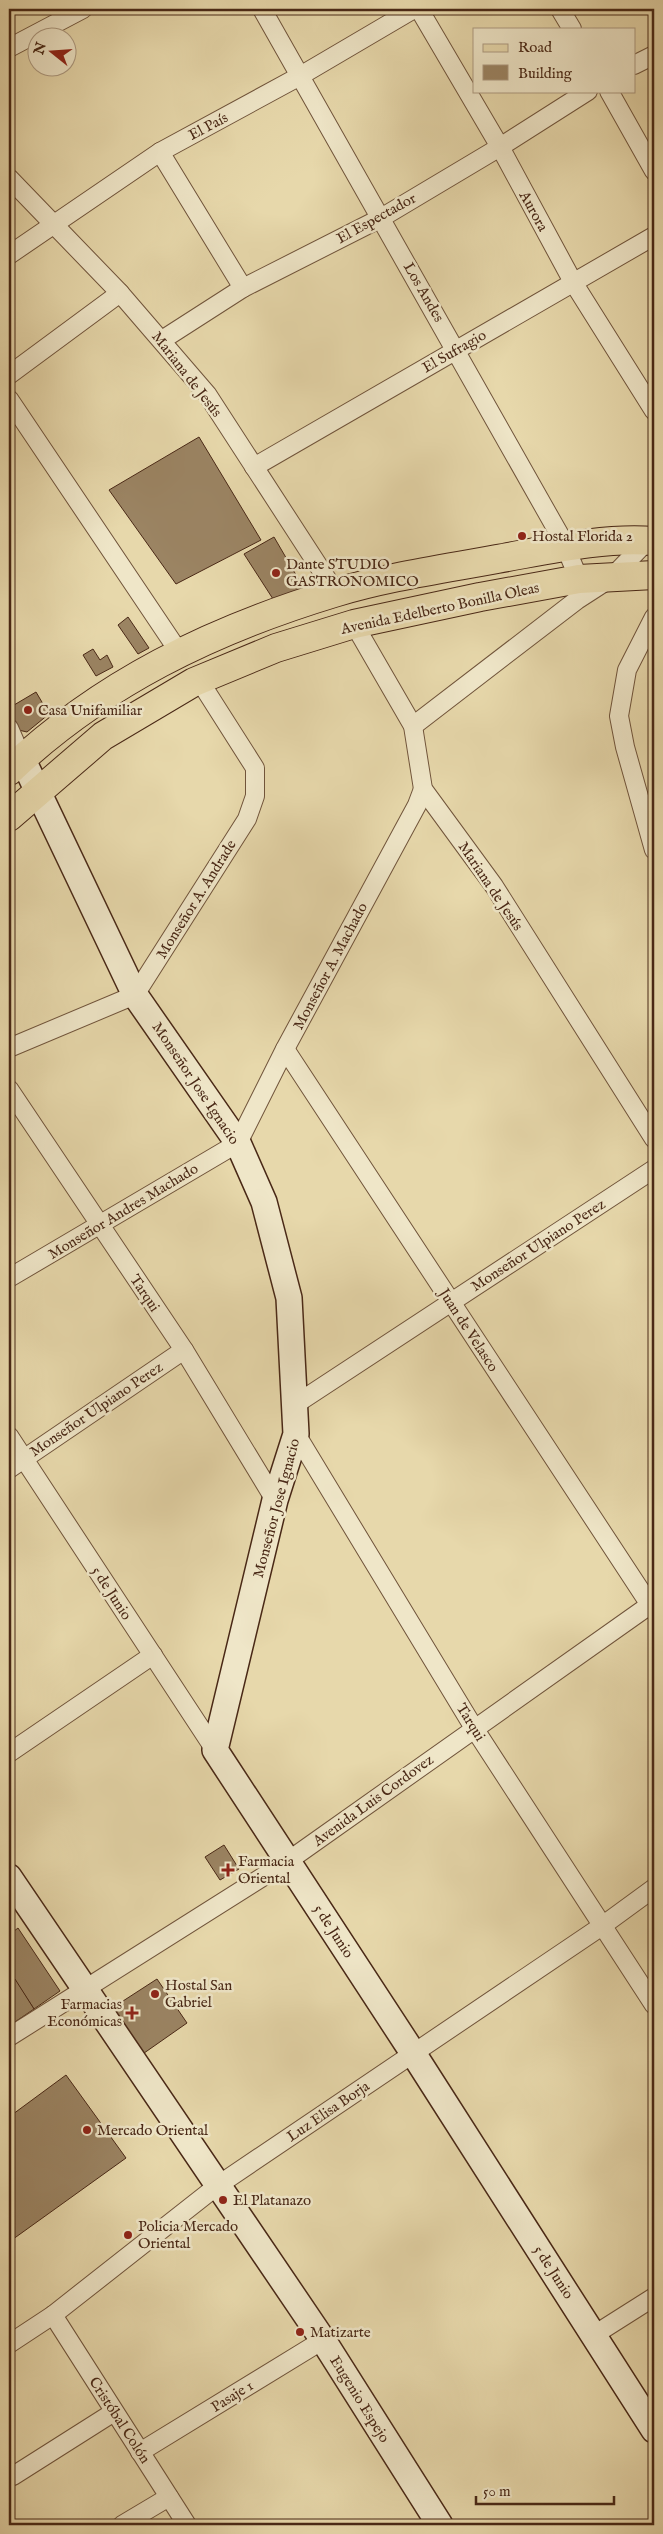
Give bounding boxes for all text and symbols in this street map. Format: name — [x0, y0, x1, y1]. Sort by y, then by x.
north arrow — [28, 28, 78, 78]
legend — [473, 28, 636, 92]
text: Road — [518, 38, 553, 57]
text: N — [30, 40, 51, 58]
text: Building — [518, 64, 573, 83]
street label: El País — [185, 108, 231, 145]
street label: Aurora — [514, 187, 553, 235]
street label: El Espectador — [333, 189, 420, 248]
street label: Los Andes — [399, 259, 448, 325]
street label: El Sufragio — [419, 325, 490, 377]
street label: Mariana de Jesús — [147, 328, 226, 421]
place label: Hostal Florida 2 — [532, 527, 633, 546]
marker: Hostal Florida 2 — [516, 530, 528, 542]
place label: Dante STUDIO GASTRONOMICO — [286, 555, 419, 591]
marker: Dante STUDIO GASTRONOMICO — [270, 567, 282, 579]
street label: Avenida Edelberto Bonilla Oleas — [338, 578, 541, 639]
place label: Casa Unifamiliar — [38, 701, 143, 720]
marker: Casa Unifamiliar — [22, 704, 34, 716]
street label: Monseñor A. Andrade — [152, 836, 241, 962]
street label: Mariana de Jesús — [454, 838, 527, 934]
street label: Monseñor A. Machado — [289, 899, 372, 1033]
street label: Monseñor Jose Ignacio — [148, 1018, 244, 1148]
street label: Monseñor Andres Machado — [45, 1159, 202, 1264]
street label: Monseñor Ulpiano Perez — [467, 1195, 609, 1296]
street label: Tarqui — [125, 1271, 164, 1316]
street label: Juan de Velasco — [433, 1283, 503, 1376]
street label: Monseñor Ulpiano Perez — [26, 1358, 166, 1461]
street label: Monseñor Jose Ignacio — [249, 1436, 304, 1580]
street label: 5 de Junio — [87, 1563, 136, 1624]
street label: Tarqui — [452, 1700, 489, 1745]
street label: Avenida Luis Cordovez — [308, 1750, 437, 1851]
place label: Farmacia Oriental — [238, 1852, 295, 1888]
marker: Farmacia Oriental — [222, 1864, 234, 1876]
street label: 5 de Junio — [309, 1901, 358, 1962]
place label: Hostal San Gabriel — [165, 1976, 232, 2012]
marker: Hostal San Gabriel — [149, 1988, 161, 2000]
place label: Farmacias Económicas — [47, 1995, 122, 2031]
marker: Farmacias Económicas — [126, 2007, 138, 2019]
street label: Luz Elisa Borja — [283, 2076, 374, 2146]
place label: Mercado Oriental — [97, 2121, 209, 2140]
marker: Mercado Oriental — [81, 2124, 93, 2136]
place label: El Platanazo — [233, 2191, 311, 2210]
marker: El Platanazo — [217, 2194, 229, 2206]
place label: Policia Mercado Oriental — [138, 2217, 238, 2253]
marker: Policia Mercado Oriental — [122, 2229, 134, 2241]
street label: 5 de Junio — [529, 2242, 578, 2303]
place label: Matizarte — [310, 2323, 371, 2342]
marker: Matizarte — [294, 2326, 306, 2338]
street label: Eugenio Espejo — [325, 2352, 394, 2446]
street label: Cristóbal Colón — [85, 2373, 155, 2467]
street label: Pasaje 1 — [208, 2376, 257, 2417]
scale bar — [476, 2474, 613, 2506]
text: 50 m — [483, 2482, 511, 2501]

